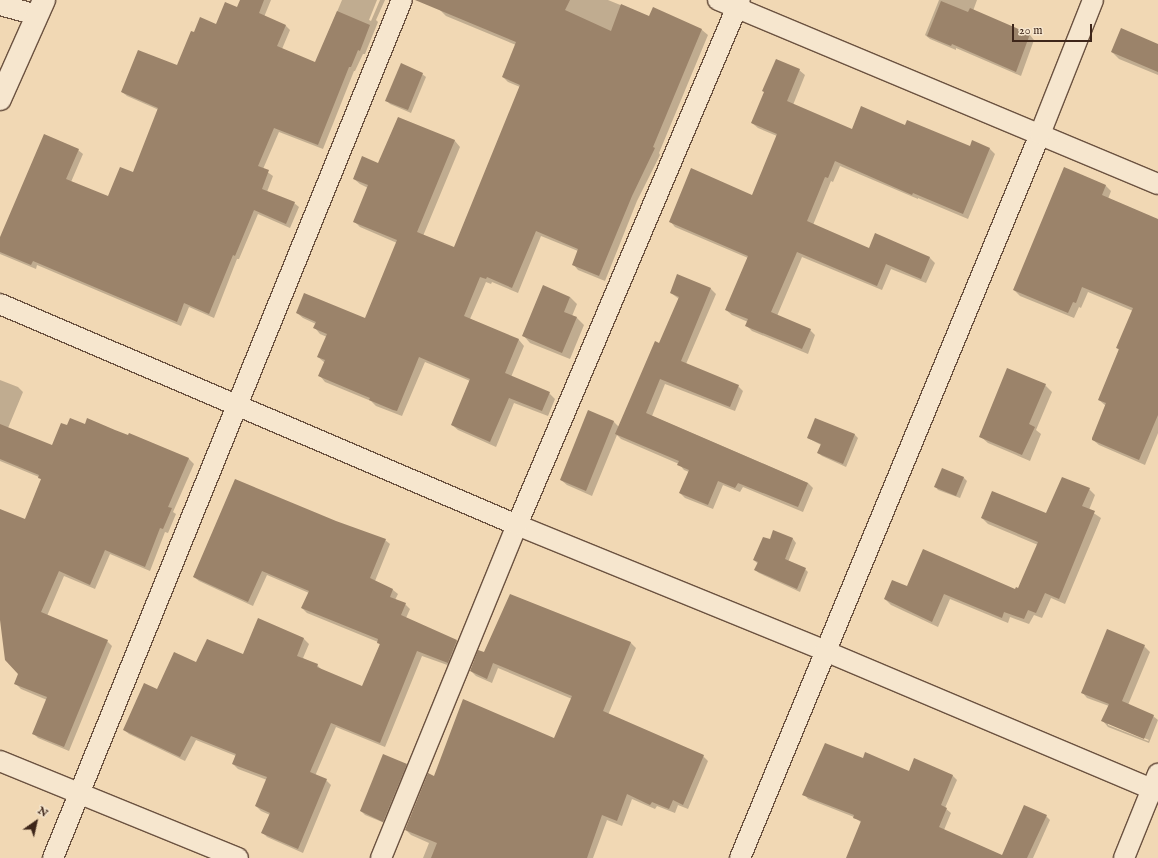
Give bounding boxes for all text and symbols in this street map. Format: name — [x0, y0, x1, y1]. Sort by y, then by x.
scale bar — [1014, 16, 1094, 42]
text: 20 m — [1019, 23, 1042, 38]
north arrow — [16, 802, 56, 842]
text: N — [35, 804, 51, 821]

